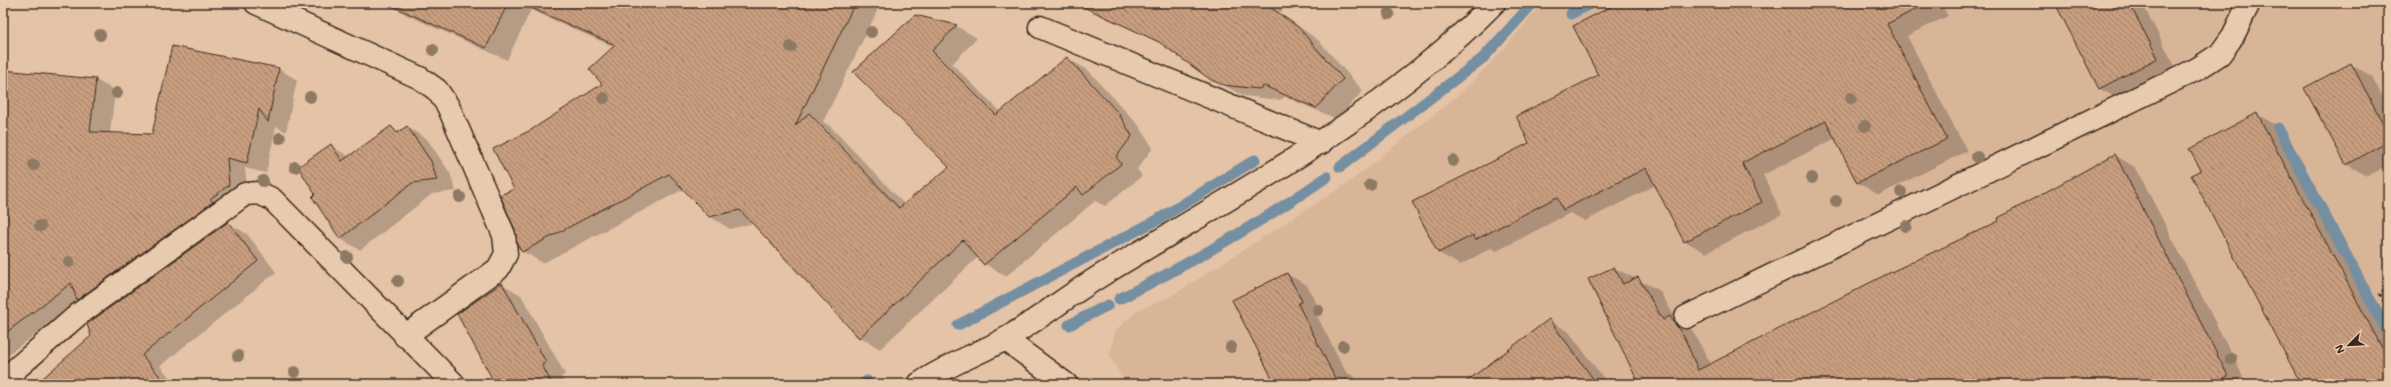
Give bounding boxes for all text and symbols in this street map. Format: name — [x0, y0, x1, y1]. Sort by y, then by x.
north arrow — [2329, 325, 2369, 365]
text: N — [2331, 342, 2348, 356]

